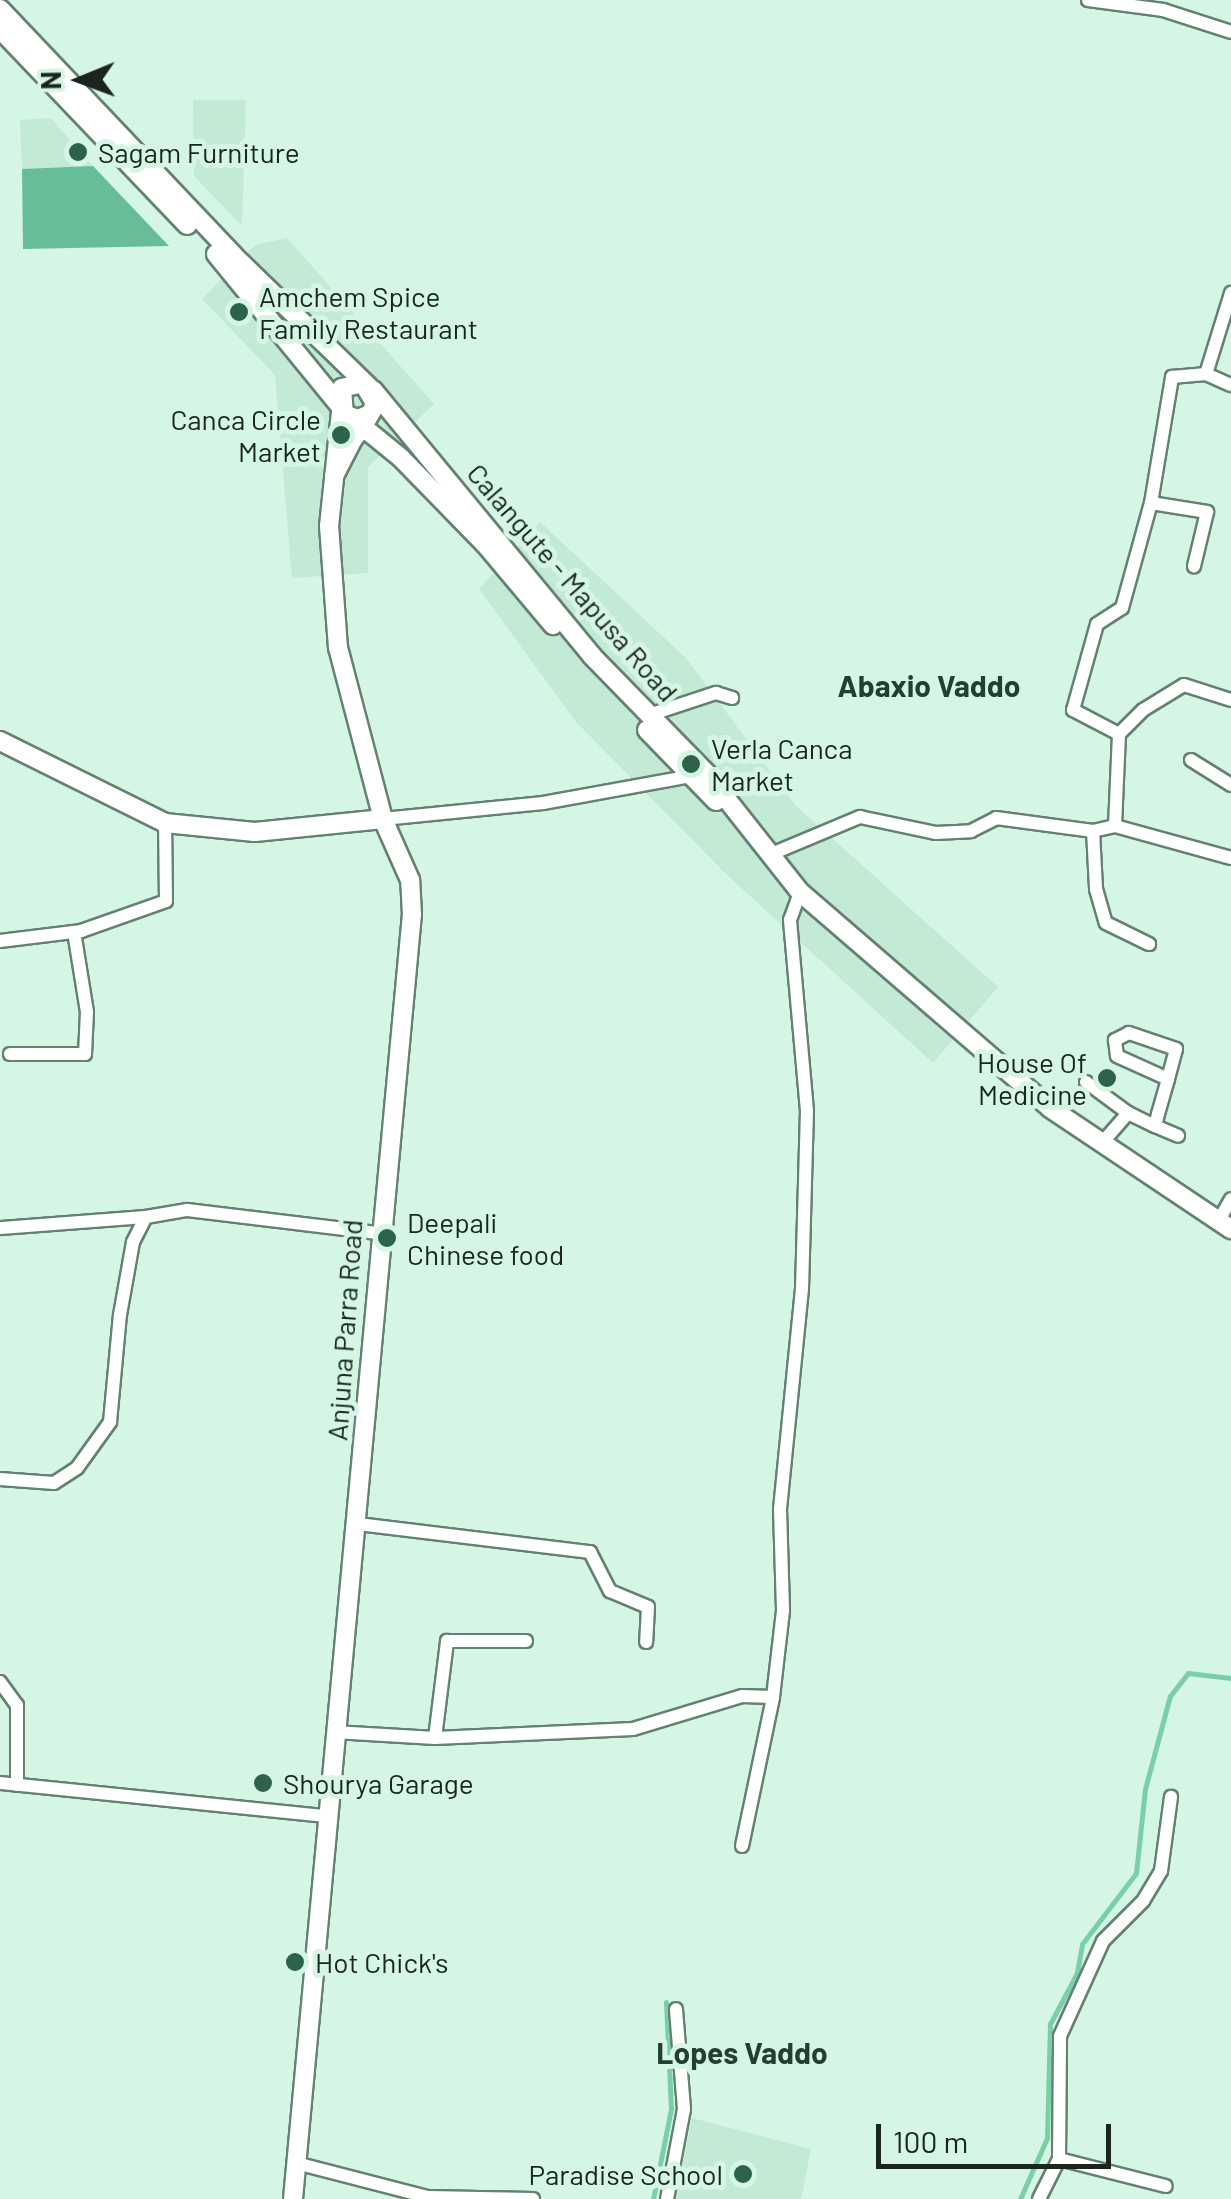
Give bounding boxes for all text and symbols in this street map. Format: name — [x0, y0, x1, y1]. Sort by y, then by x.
north arrow — [30, 30, 130, 130]
text: N — [33, 71, 67, 90]
place label: Sagam Furniture — [98, 135, 300, 169]
marker: Sagam Furniture — [67, 141, 89, 163]
place label: Amchem Spice Family Restaurant — [259, 279, 478, 345]
marker: Amchem Spice Family Restaurant — [228, 301, 250, 323]
place label: Canca Circle Market — [170, 402, 321, 468]
marker: Canca Circle Market — [330, 424, 352, 446]
street label: Calangute - Mapusa Road — [461, 456, 685, 708]
district label: Abaxio Vaddo — [838, 667, 1020, 703]
place label: Verla Canca Market — [711, 731, 852, 797]
marker: Verla Canca Market — [680, 753, 702, 775]
place label: House Of Medicine — [977, 1045, 1087, 1111]
marker: House Of Medicine — [1096, 1067, 1118, 1089]
place label: Deepali Chinese food — [407, 1205, 564, 1271]
street label: Anjuna Parra Road — [320, 1218, 368, 1442]
marker: Deepali Chinese food — [376, 1227, 398, 1249]
place label: Shourya Garage — [283, 1766, 474, 1800]
marker: Shourya Garage — [252, 1772, 274, 1794]
place label: Hot Chick's — [315, 1945, 448, 1979]
marker: Hot Chick's — [284, 1951, 306, 1973]
district label: Lopes Vaddo — [656, 2034, 828, 2070]
scale bar — [881, 2104, 1116, 2166]
text: 100 m — [893, 2123, 968, 2159]
place label: Paradise School — [529, 2157, 723, 2191]
marker: Paradise School — [732, 2163, 754, 2185]

